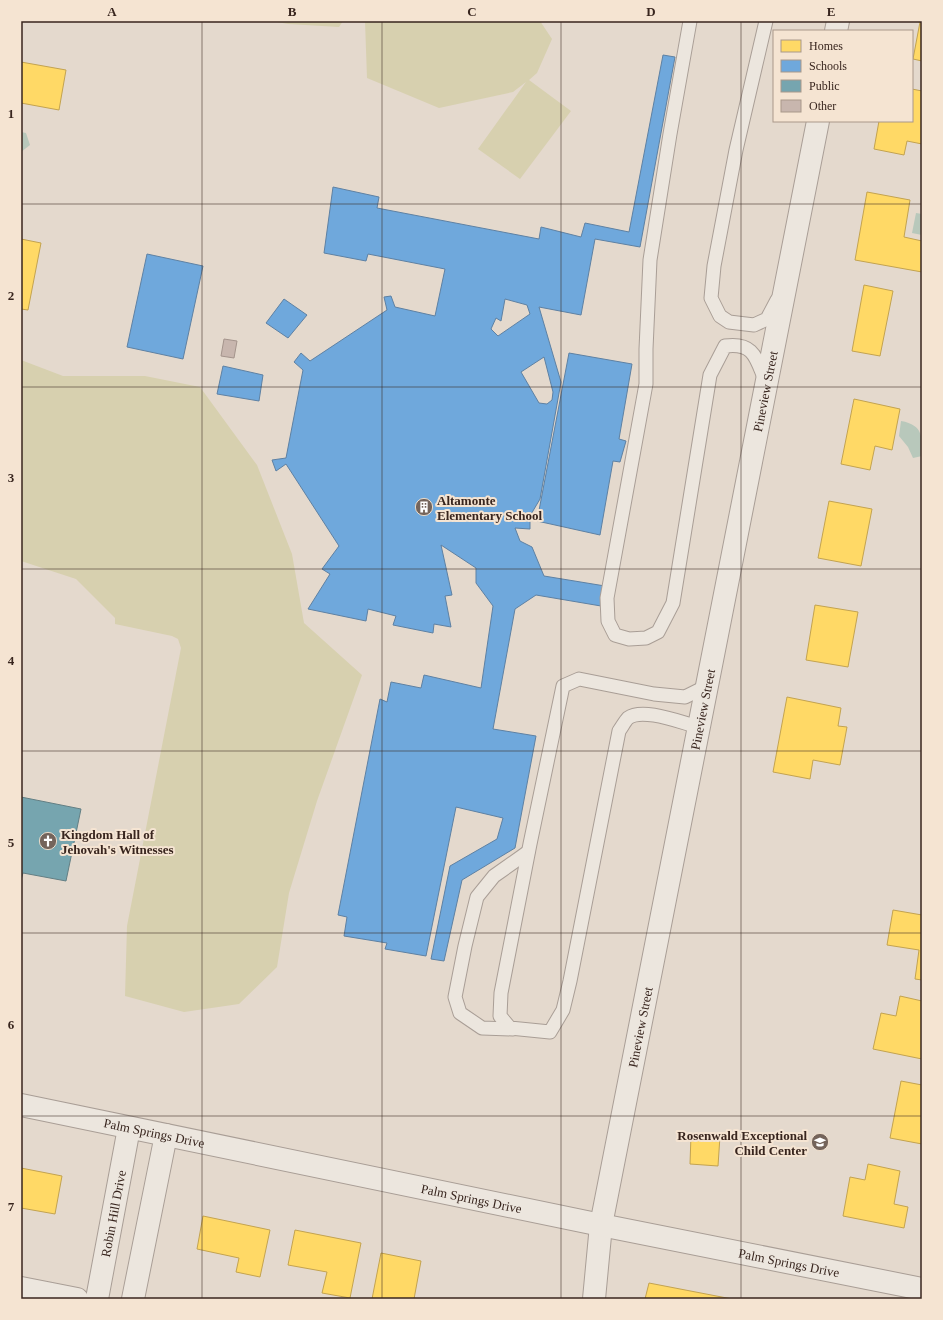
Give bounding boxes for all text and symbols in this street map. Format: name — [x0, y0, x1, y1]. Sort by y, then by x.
text: A — [107, 4, 117, 19]
text: B — [288, 4, 297, 19]
text: C — [467, 4, 477, 19]
text: D — [646, 4, 656, 19]
text: E — [827, 4, 835, 19]
legend — [773, 30, 913, 122]
text: Homes — [809, 39, 843, 53]
text: Schools — [809, 59, 847, 73]
text: Public — [809, 79, 840, 93]
text: Other — [809, 99, 836, 113]
text: 1 — [8, 106, 14, 121]
text: 2 — [8, 288, 14, 303]
street label: Pineview Street — [750, 349, 781, 433]
text: 3 — [8, 470, 15, 485]
place label: Altamonte Elementary School — [437, 493, 542, 523]
building icon: Altamonte Elementary School — [414, 497, 434, 517]
text: 4 — [8, 653, 15, 668]
street label: Pineview Street — [688, 667, 718, 751]
place label: Kingdom Hall of Jehovah's Witnesses — [61, 827, 174, 857]
church icon: Kingdom Hall of Jehovah's Witnesses — [38, 831, 58, 851]
text: 5 — [8, 835, 15, 850]
street label: Pineview Street — [625, 985, 656, 1069]
text: 6 — [8, 1017, 15, 1032]
street label: Palm Springs Drive — [102, 1115, 206, 1151]
place label: Rosenwald Exceptional Child Center — [677, 1128, 807, 1158]
school or university icon: Rosenwald Exceptional Child Center — [810, 1132, 830, 1152]
street label: Robin Hill Drive — [98, 1169, 129, 1258]
street label: Palm Springs Drive — [420, 1181, 523, 1216]
text: 7 — [8, 1199, 15, 1214]
street label: Palm Springs Drive — [737, 1246, 841, 1280]

